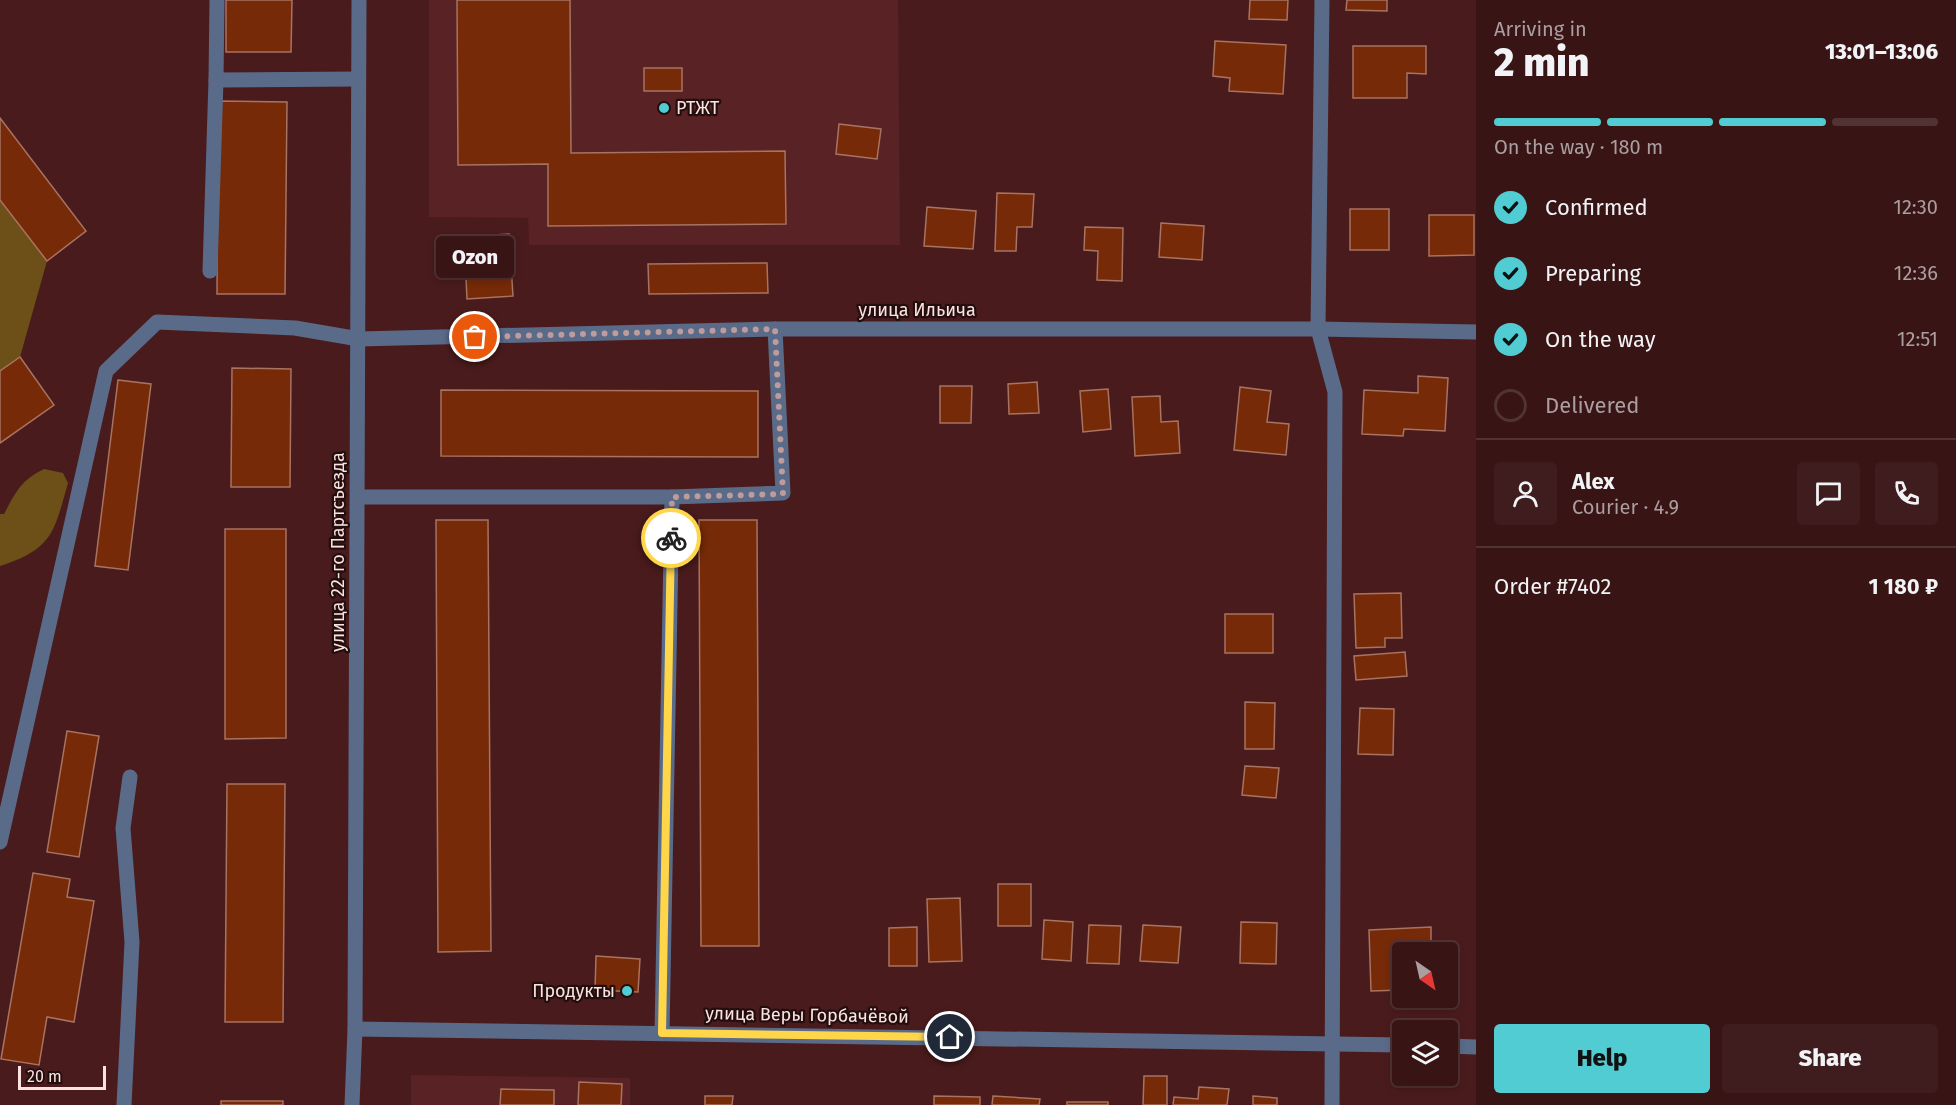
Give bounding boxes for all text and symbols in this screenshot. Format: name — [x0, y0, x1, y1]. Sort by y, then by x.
text: Arriving in — [1494, 17, 1587, 41]
text: 13:01–13:06 — [1825, 38, 1938, 65]
text: 2 min — [1494, 40, 1590, 86]
place label: РТЖТ — [676, 97, 720, 119]
marker: РТЖТ — [657, 101, 671, 115]
text: On the way · 180 m — [1494, 135, 1663, 159]
icon: check — [1494, 191, 1527, 224]
text: Confirmed — [1545, 194, 1648, 221]
text: 12:30 — [1893, 195, 1938, 219]
callout: Ozon — [436, 235, 514, 277]
text: Ozon — [452, 245, 498, 269]
icon: check — [1494, 257, 1527, 290]
text: Preparing — [1545, 260, 1641, 287]
text: 12:36 — [1894, 261, 1938, 285]
street label: улица Ильича — [858, 299, 976, 321]
pin — [449, 311, 500, 362]
icon: bag — [458, 320, 491, 353]
icon: check — [1494, 323, 1527, 356]
text: On the way — [1545, 326, 1656, 353]
text: 12:51 — [1897, 327, 1938, 351]
text: Delivered — [1545, 392, 1640, 419]
street label: улица 22-го Партсъезда — [327, 452, 349, 652]
button: person — [1494, 462, 1557, 525]
button: chat — [1797, 462, 1860, 525]
button: phone — [1875, 462, 1938, 525]
text: Alex — [1572, 468, 1615, 495]
text: Courier · 4.9 — [1572, 495, 1679, 519]
courier — [641, 508, 701, 568]
icon: bike — [655, 522, 688, 555]
text: Order #7402 — [1494, 573, 1612, 600]
text: 1 180 ₽ — [1868, 573, 1938, 600]
north arrow — [1392, 942, 1458, 1008]
map controls — [1392, 942, 1458, 1086]
place label: Продукты — [532, 980, 615, 1002]
marker: Продукты — [620, 984, 634, 998]
street label: улица Веры Горбачёвой — [705, 1002, 909, 1028]
pin — [924, 1011, 975, 1062]
icon: home — [933, 1020, 966, 1053]
button: layers — [1392, 1020, 1458, 1086]
button: Help — [1494, 1024, 1710, 1093]
button: Share — [1722, 1024, 1938, 1093]
scale bar — [18, 1063, 106, 1090]
text: 20 m — [27, 1067, 62, 1086]

